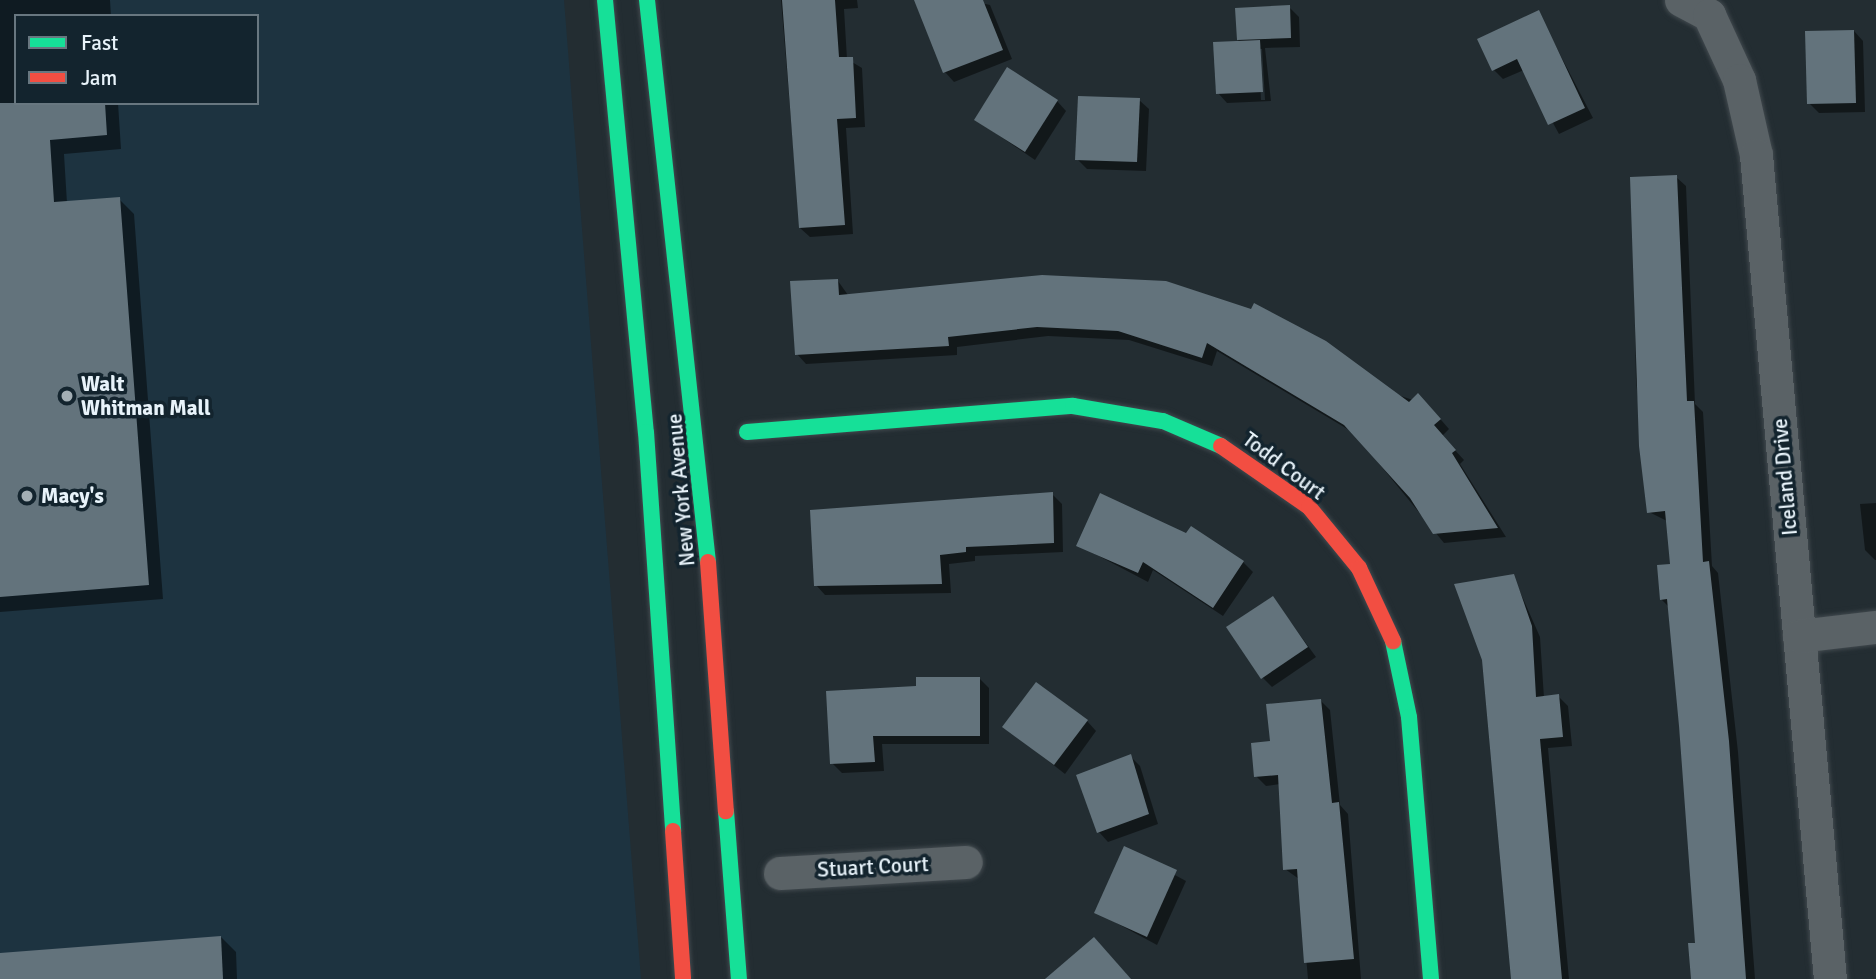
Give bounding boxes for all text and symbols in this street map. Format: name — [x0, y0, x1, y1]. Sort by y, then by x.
legend — [14, 14, 259, 105]
text: Fast — [81, 30, 118, 56]
text: Jam — [81, 65, 117, 91]
place label: Walt Whitman Mall — [81, 371, 210, 421]
marker: Walt Whitman Mall — [59, 388, 75, 404]
street label: New York Avenue — [662, 413, 700, 567]
street label: Iceland Drive — [1767, 417, 1803, 537]
street label: Todd Court — [1238, 427, 1330, 505]
place label: Macy's — [41, 483, 104, 509]
marker: Macy's — [19, 488, 35, 504]
street label: Stuart Court — [817, 851, 929, 883]

